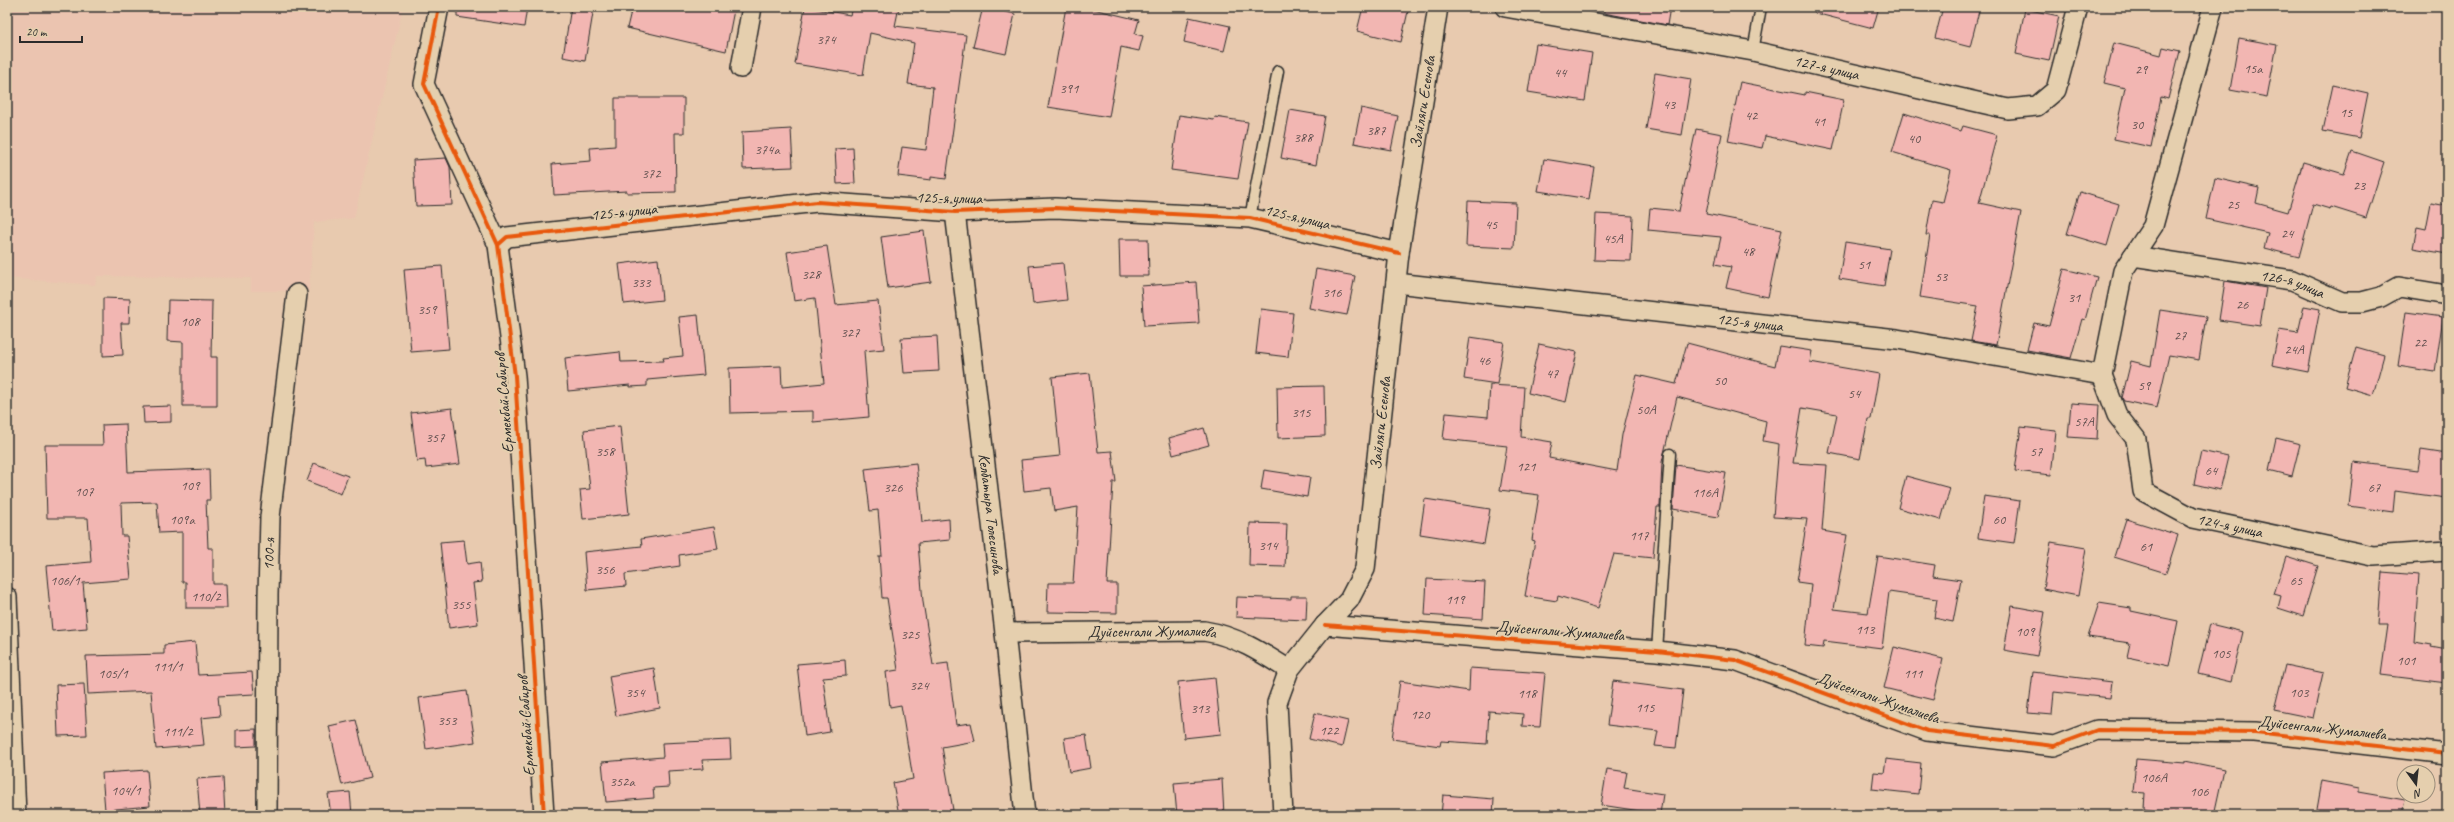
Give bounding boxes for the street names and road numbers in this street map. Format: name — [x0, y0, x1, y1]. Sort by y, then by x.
street label: 127-я улица — [1792, 51, 1862, 85]
street label: Зайляги Есенова — [1406, 53, 1440, 150]
street label: 125-я улица — [916, 187, 983, 209]
street label: 125-я улица — [590, 198, 659, 225]
street label: 125-я улица — [1262, 200, 1333, 234]
street label: 126-я улица — [2259, 265, 2328, 303]
street label: 125-я улица — [1716, 309, 1785, 336]
street label: Ермекбай Сабиров — [489, 349, 518, 454]
street label: Зайляги Есенова — [1366, 374, 1396, 471]
street label: Келбатыра Толесинова — [974, 453, 1008, 577]
street label: 124-я улица — [2195, 509, 2265, 543]
street label: 100-я — [259, 536, 279, 571]
street label: Дуйсенгали Жумалиева — [1495, 617, 1626, 646]
street label: Дуйсенгали Жумалиева — [1088, 621, 1220, 644]
street label: Дуйсенгали Жумалиева — [1814, 668, 1943, 729]
street label: Ермекбай Сабиров — [512, 672, 539, 777]
street label: Дуйсенгали Жумалиева — [2257, 711, 2388, 745]

